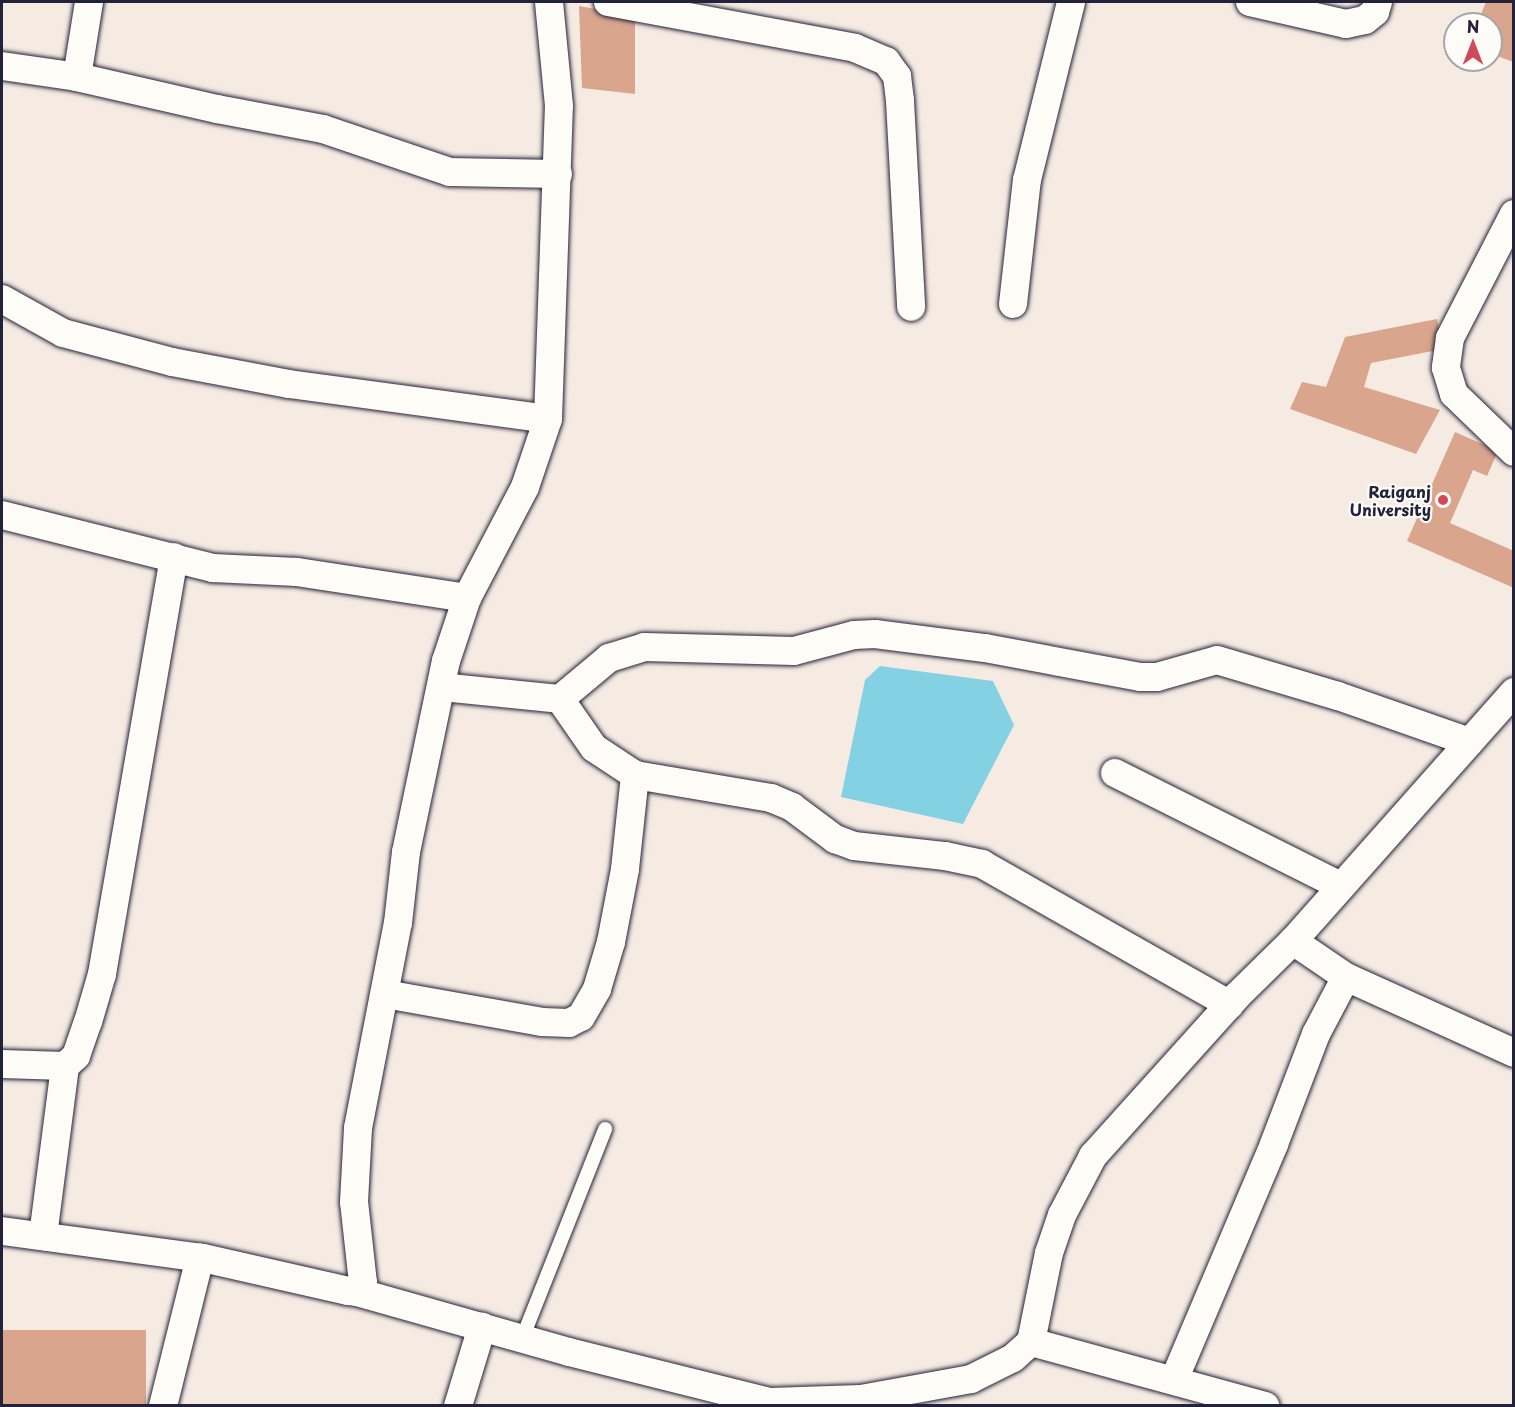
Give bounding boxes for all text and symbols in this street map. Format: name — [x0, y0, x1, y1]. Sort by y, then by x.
north arrow — [1443, 12, 1503, 72]
text: N — [1467, 14, 1479, 38]
place label: Raiganj University — [1350, 481, 1431, 519]
marker: Raiganj University — [1436, 493, 1450, 507]

